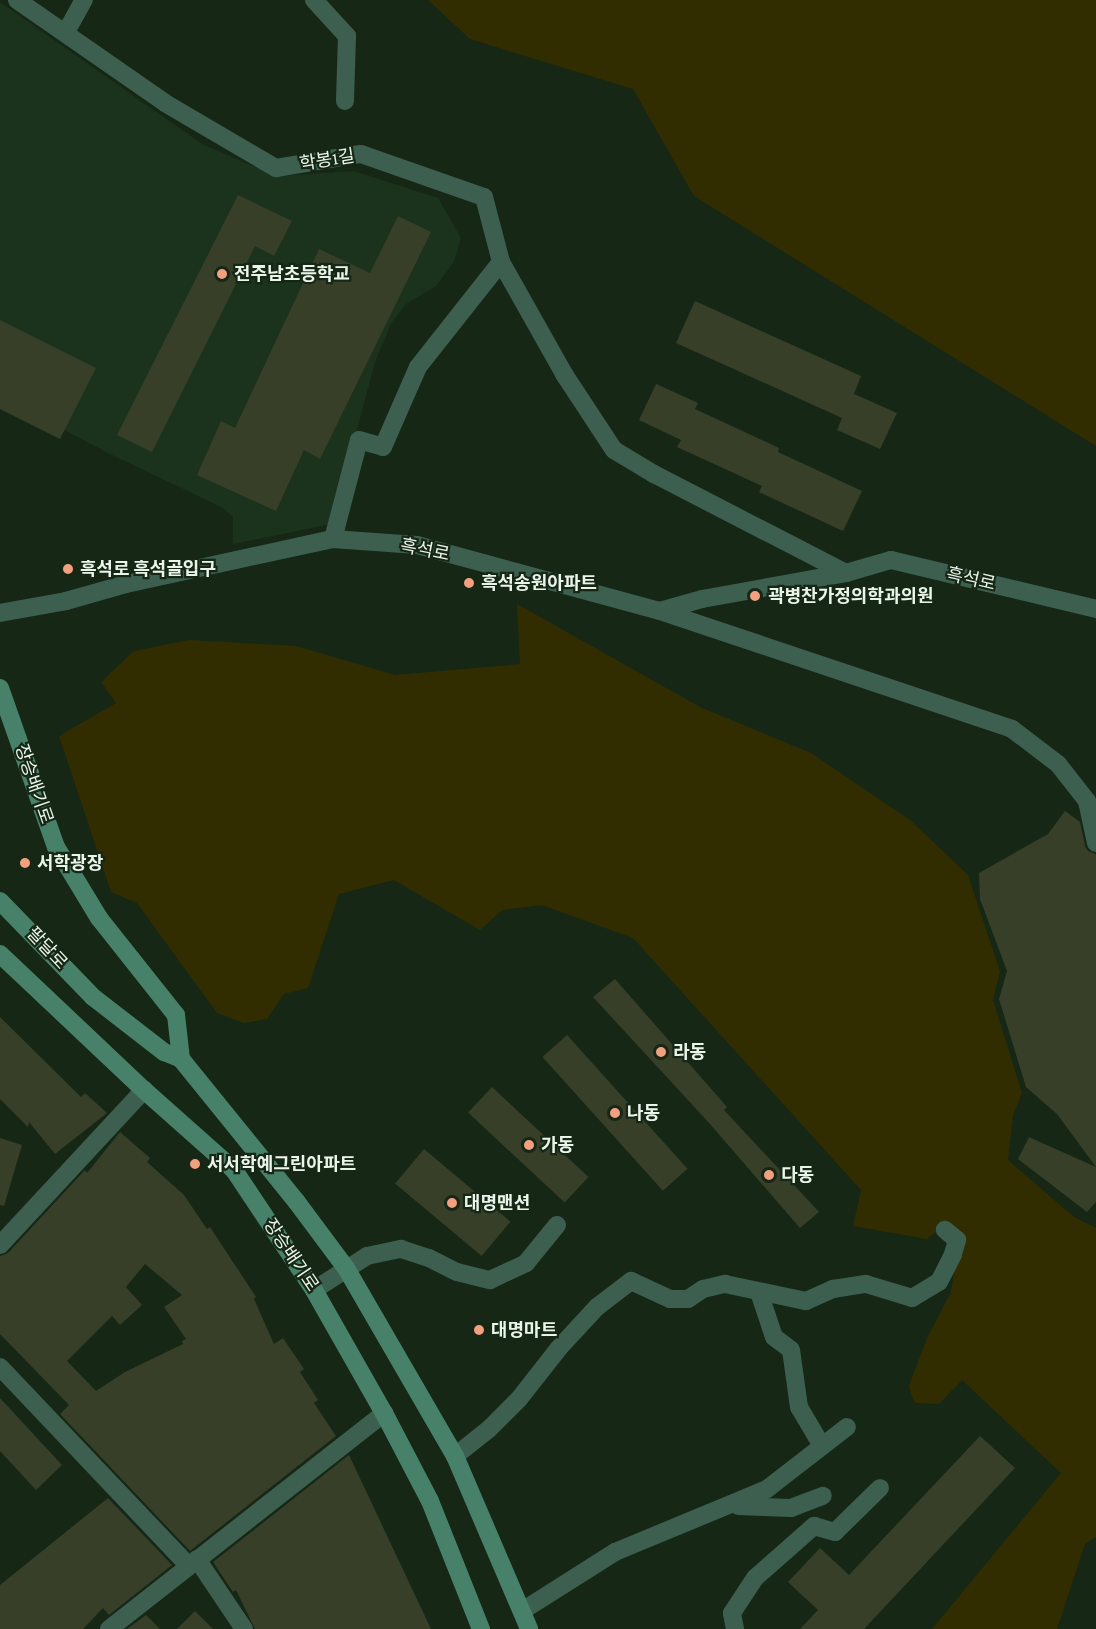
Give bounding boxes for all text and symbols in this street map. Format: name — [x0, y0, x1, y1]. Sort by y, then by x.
street label: 학봉1길 — [298, 145, 356, 175]
place label: 전주남초등학교 — [234, 263, 350, 285]
marker: 전주남초등학교 — [215, 267, 229, 281]
street label: 흑석로 — [399, 535, 451, 565]
place label: 흑석로 흑석골입구 — [80, 558, 216, 580]
marker: 흑석로 흑석골입구 — [61, 562, 75, 576]
street label: 흑석로 — [944, 563, 998, 595]
place label: 흑석송원아파트 — [481, 572, 597, 594]
marker: 흑석송원아파트 — [462, 576, 476, 590]
place label: 곽병찬가정의학과의원 — [768, 585, 934, 607]
marker: 곽병찬가정의학과의원 — [746, 587, 764, 605]
street label: 장승배기로 — [10, 741, 58, 827]
place label: 서학광장 — [37, 852, 103, 874]
marker: 서학광장 — [18, 856, 32, 870]
street label: 팔달로 — [22, 922, 72, 974]
place label: 라동 — [673, 1041, 706, 1063]
marker: 라동 — [654, 1045, 668, 1059]
place label: 나동 — [627, 1102, 660, 1124]
marker: 나동 — [608, 1106, 622, 1120]
place label: 가동 — [541, 1134, 574, 1156]
marker: 가동 — [522, 1138, 536, 1152]
place label: 서서학예그린아파트 — [207, 1153, 356, 1175]
marker: 서서학예그린아파트 — [188, 1157, 202, 1171]
place label: 다동 — [781, 1164, 814, 1186]
marker: 다동 — [762, 1168, 776, 1182]
place label: 대명맨션 — [464, 1192, 530, 1214]
marker: 대명맨션 — [445, 1196, 459, 1210]
street label: 장승배기로 — [259, 1215, 323, 1295]
place label: 대명마트 — [491, 1319, 557, 1341]
marker: 대명마트 — [472, 1323, 486, 1337]

